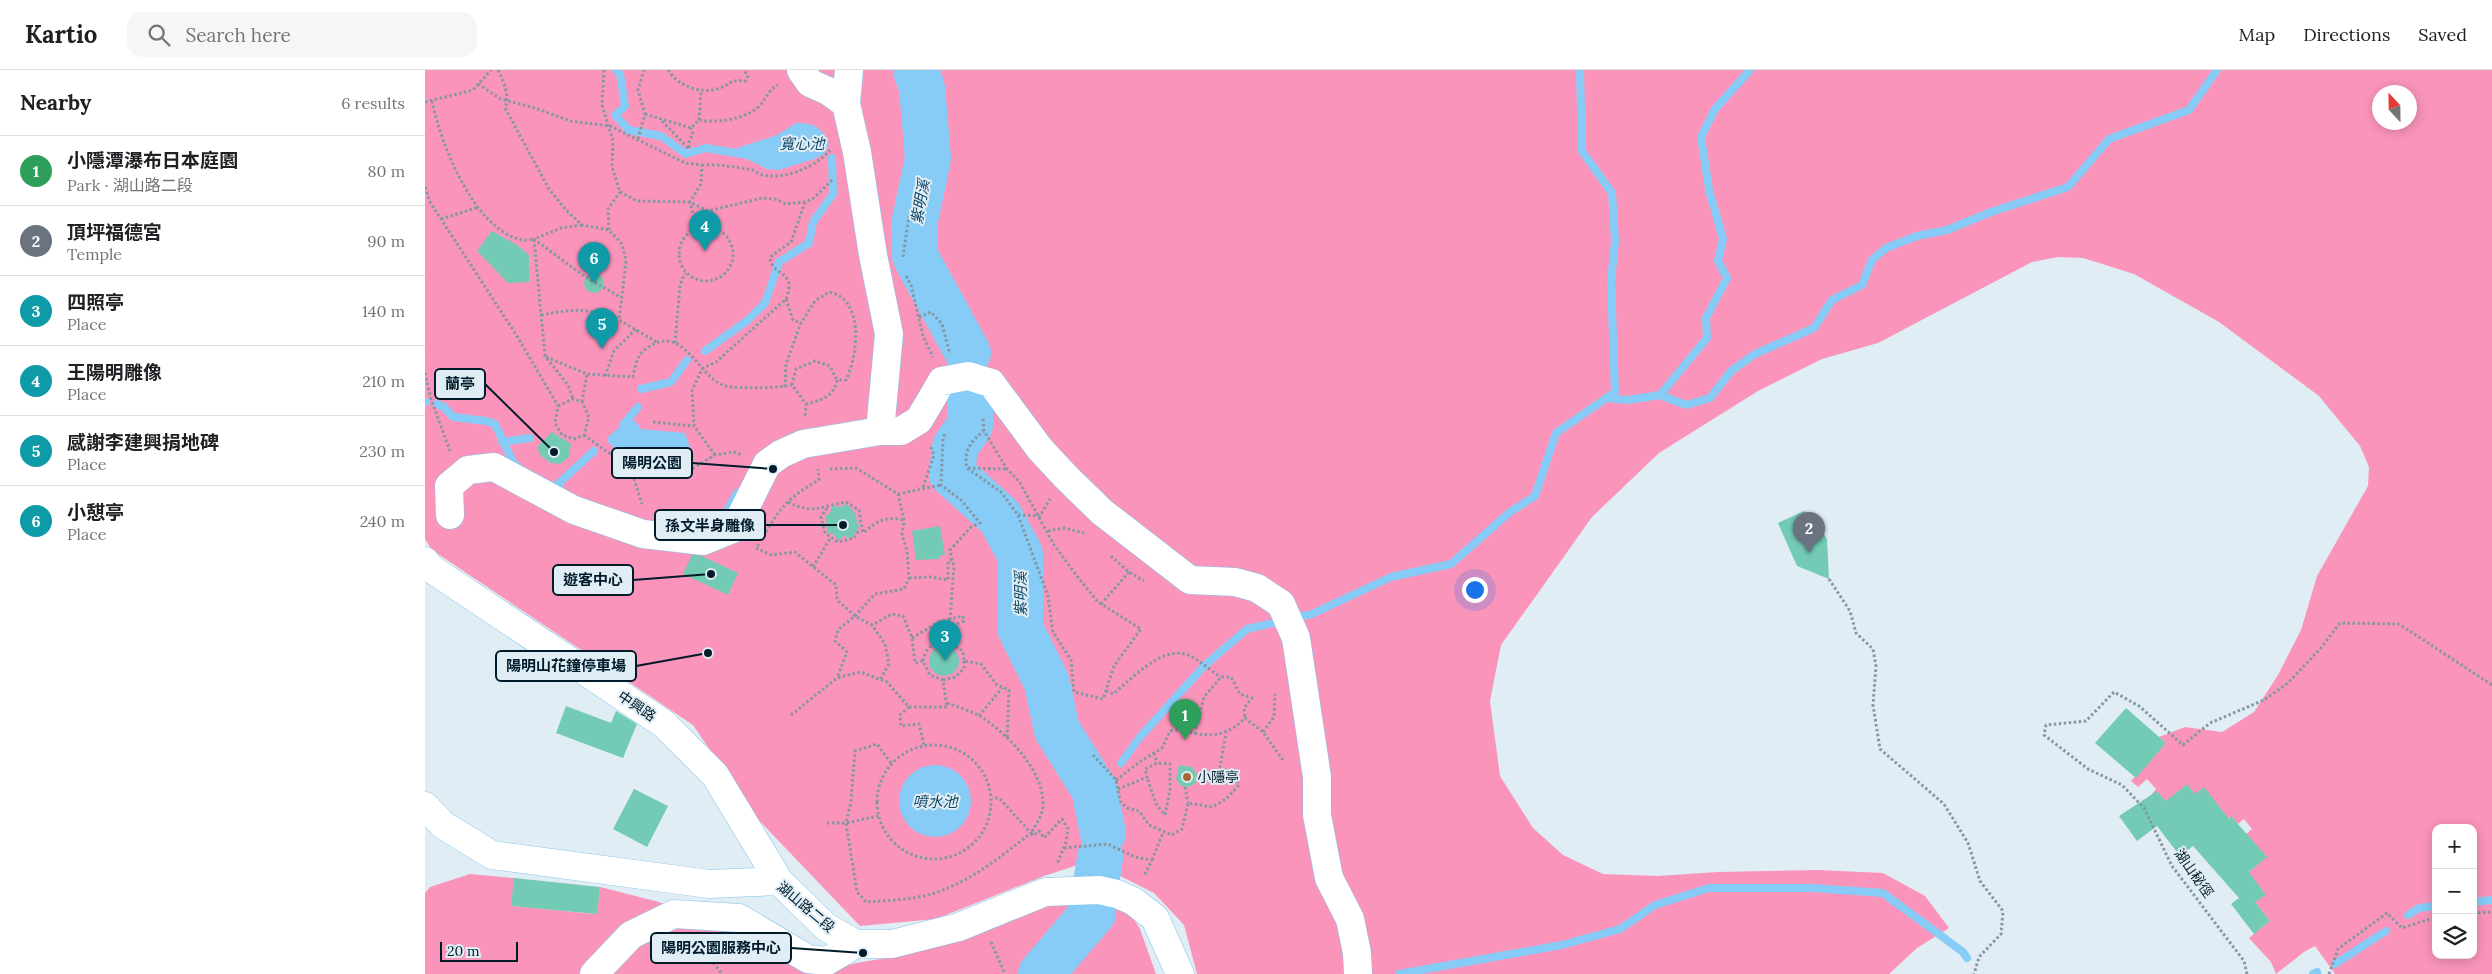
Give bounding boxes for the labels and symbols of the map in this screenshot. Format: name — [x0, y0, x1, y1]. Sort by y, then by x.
north arrow — [2372, 85, 2417, 130]
water label: 寬心池 — [779, 134, 826, 153]
water label: 紫明溪 — [907, 176, 934, 226]
pin: 4 — [689, 210, 721, 251]
pin: 6 — [578, 242, 610, 283]
pin: 5 — [586, 308, 618, 349]
callout: 蘭亭 — [435, 369, 485, 399]
text: 蘭亭 — [445, 374, 475, 393]
callout: 陽明公園 — [612, 448, 692, 478]
text: 陽明公園 — [622, 453, 682, 472]
callout: 孫文半身雕像 — [655, 510, 765, 540]
pin: 2 — [1793, 512, 1825, 553]
text: 孫文半身雕像 — [665, 516, 755, 535]
callout: 遊客中心 — [553, 565, 633, 595]
text: 遊客中心 — [563, 570, 623, 589]
water label: 紫明溪 — [1011, 570, 1030, 617]
your location — [1462, 577, 1488, 603]
pin: 3 — [929, 620, 961, 661]
callout: 陽明山花鐘停車場 — [496, 651, 636, 681]
text: 陽明山花鐘停車場 — [506, 656, 626, 675]
street label: 中興路 — [615, 687, 659, 725]
pin: 1 — [1169, 699, 1201, 740]
place label: 小隱亭 — [1197, 768, 1239, 786]
marker: 小隱亭 — [1181, 771, 1193, 783]
water label: 噴水池 — [912, 792, 959, 811]
street label: 湖山秘徑 — [2171, 845, 2217, 901]
street label: 湖山路二段 — [773, 878, 839, 936]
callout: 陽明公園服務中心 — [651, 933, 791, 963]
text: 陽明公園服務中心 — [661, 938, 781, 957]
scale bar — [440, 939, 517, 962]

